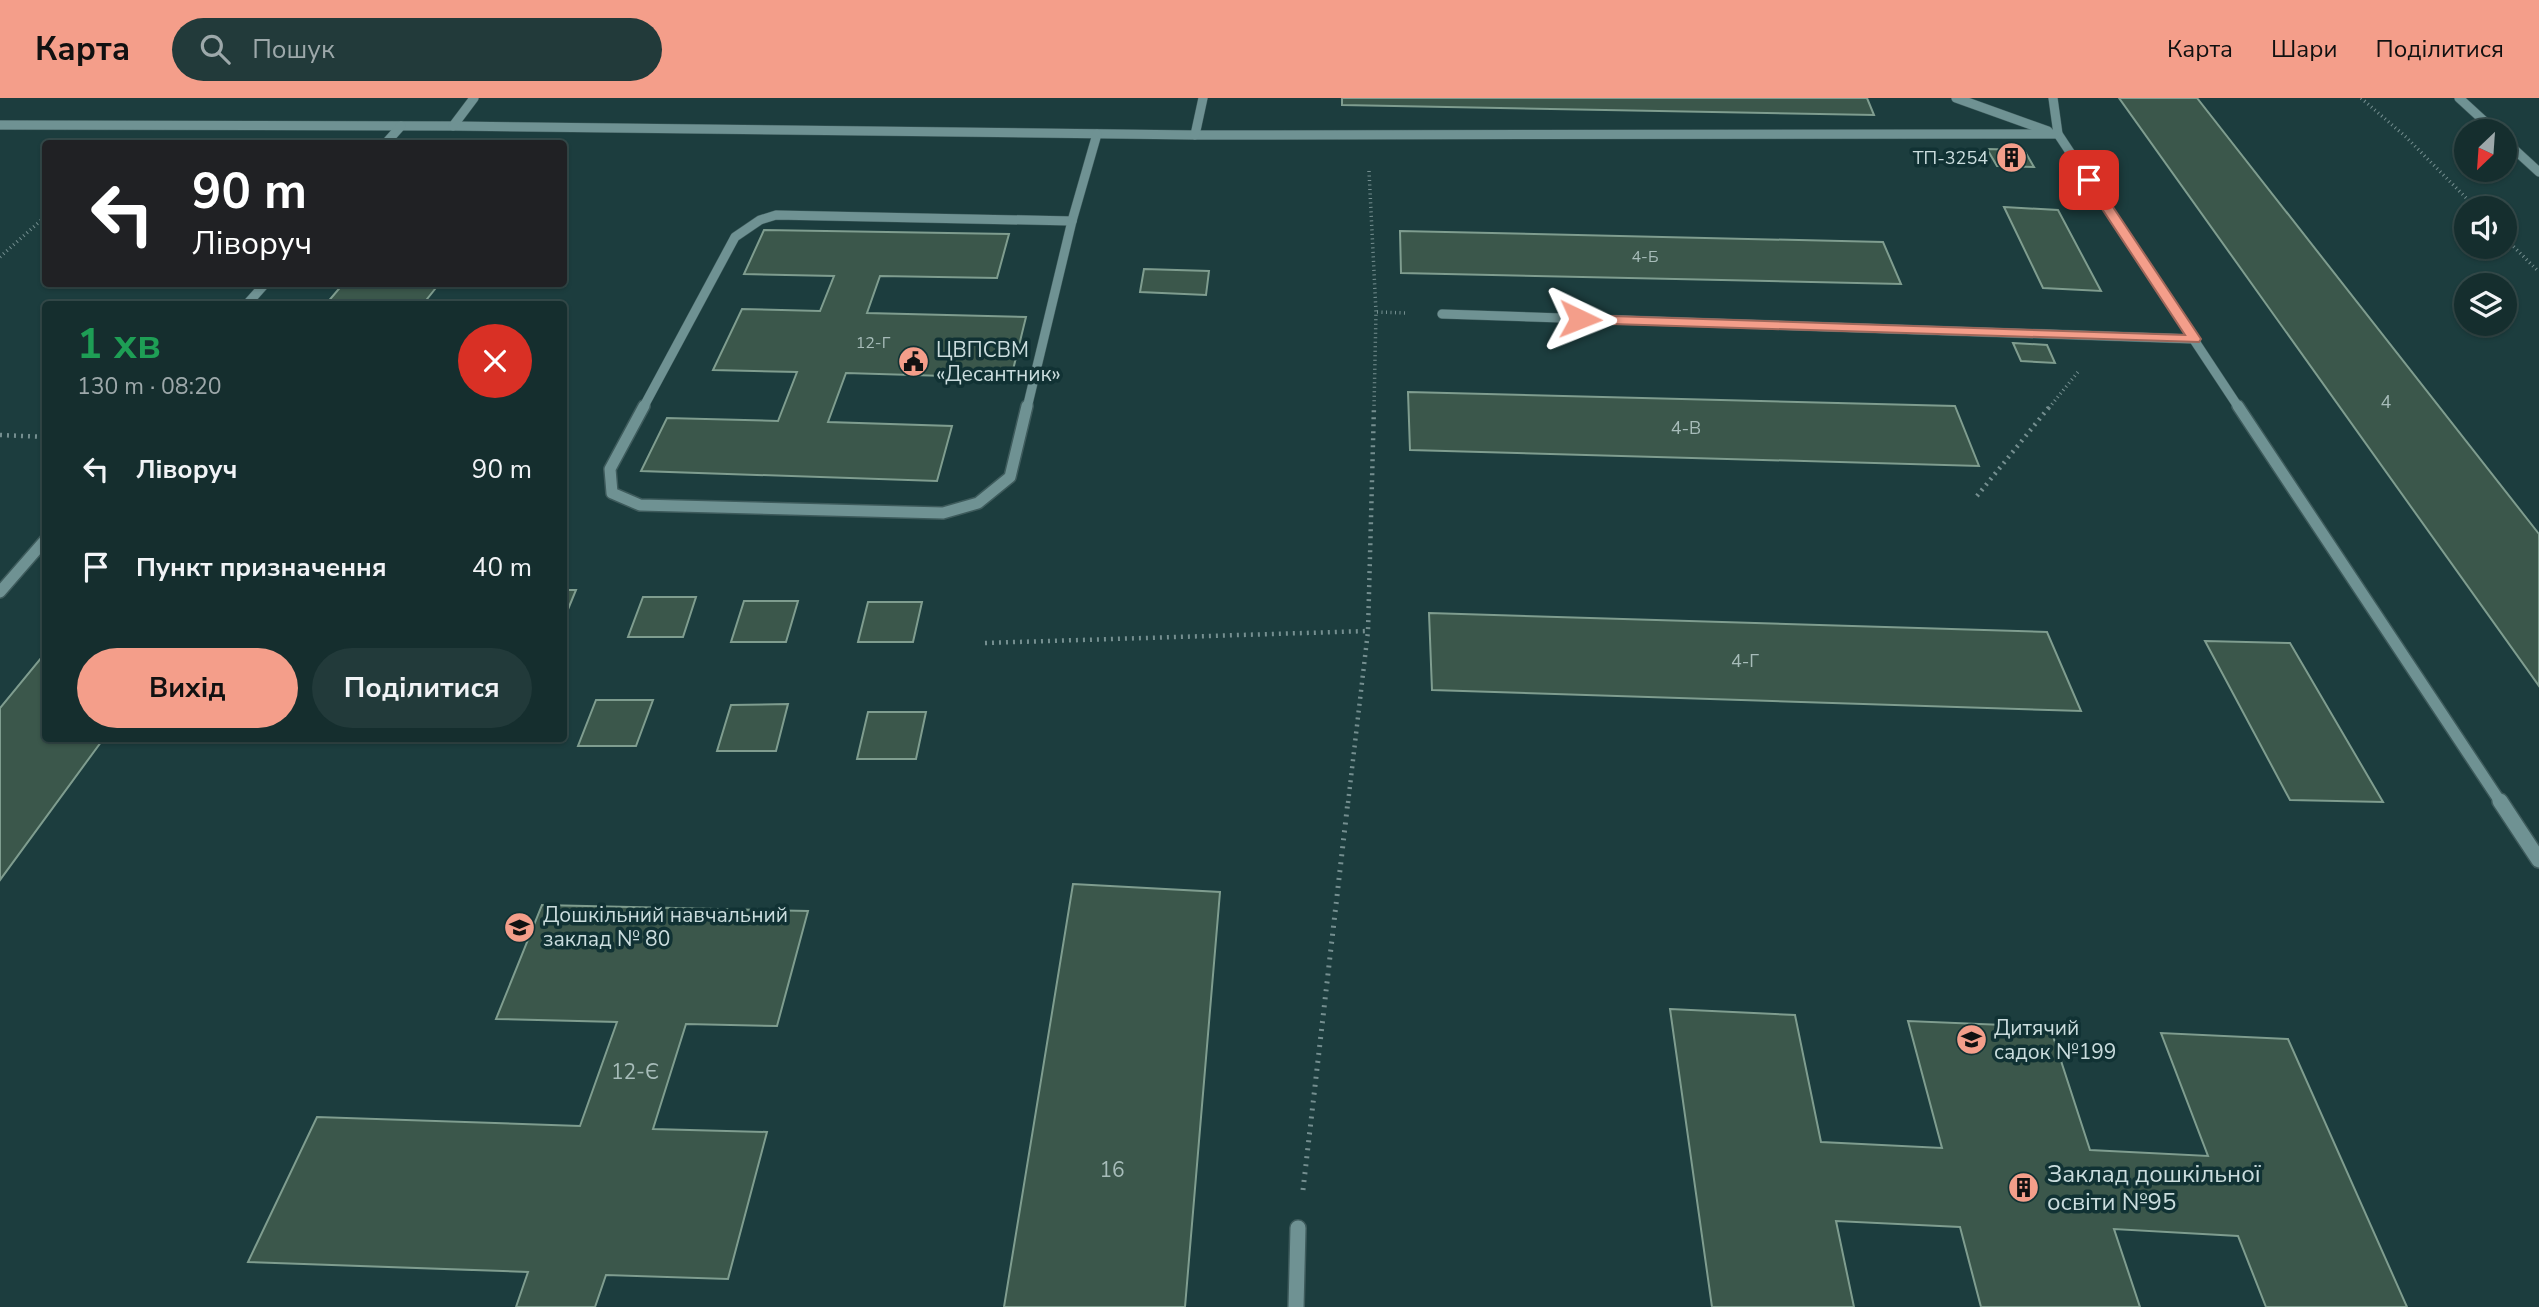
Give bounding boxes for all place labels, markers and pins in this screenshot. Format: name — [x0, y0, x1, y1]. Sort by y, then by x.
building icon: ТП-3254 — [1994, 141, 2028, 175]
place label: ТП-3254 — [1913, 146, 1988, 170]
pin — [2059, 150, 2119, 210]
place label: ЦВПСВМ «Десантник» — [936, 336, 1061, 388]
public building icon: ЦВПСВМ «Десантник» — [896, 345, 930, 379]
place label: Дошкільний навчальний заклад № 80 — [543, 901, 788, 953]
school or university icon: Дошкільний навчальний заклад № 80 — [503, 910, 537, 944]
place label: Дитячий садок №199 — [1994, 1014, 2116, 1066]
school or university icon: Дитячий садок №199 — [1954, 1023, 1988, 1057]
place label: Заклад дошкільної освіти №95 — [2047, 1158, 2262, 1218]
building icon: Заклад дошкільної освіти №95 — [2007, 1171, 2041, 1205]

